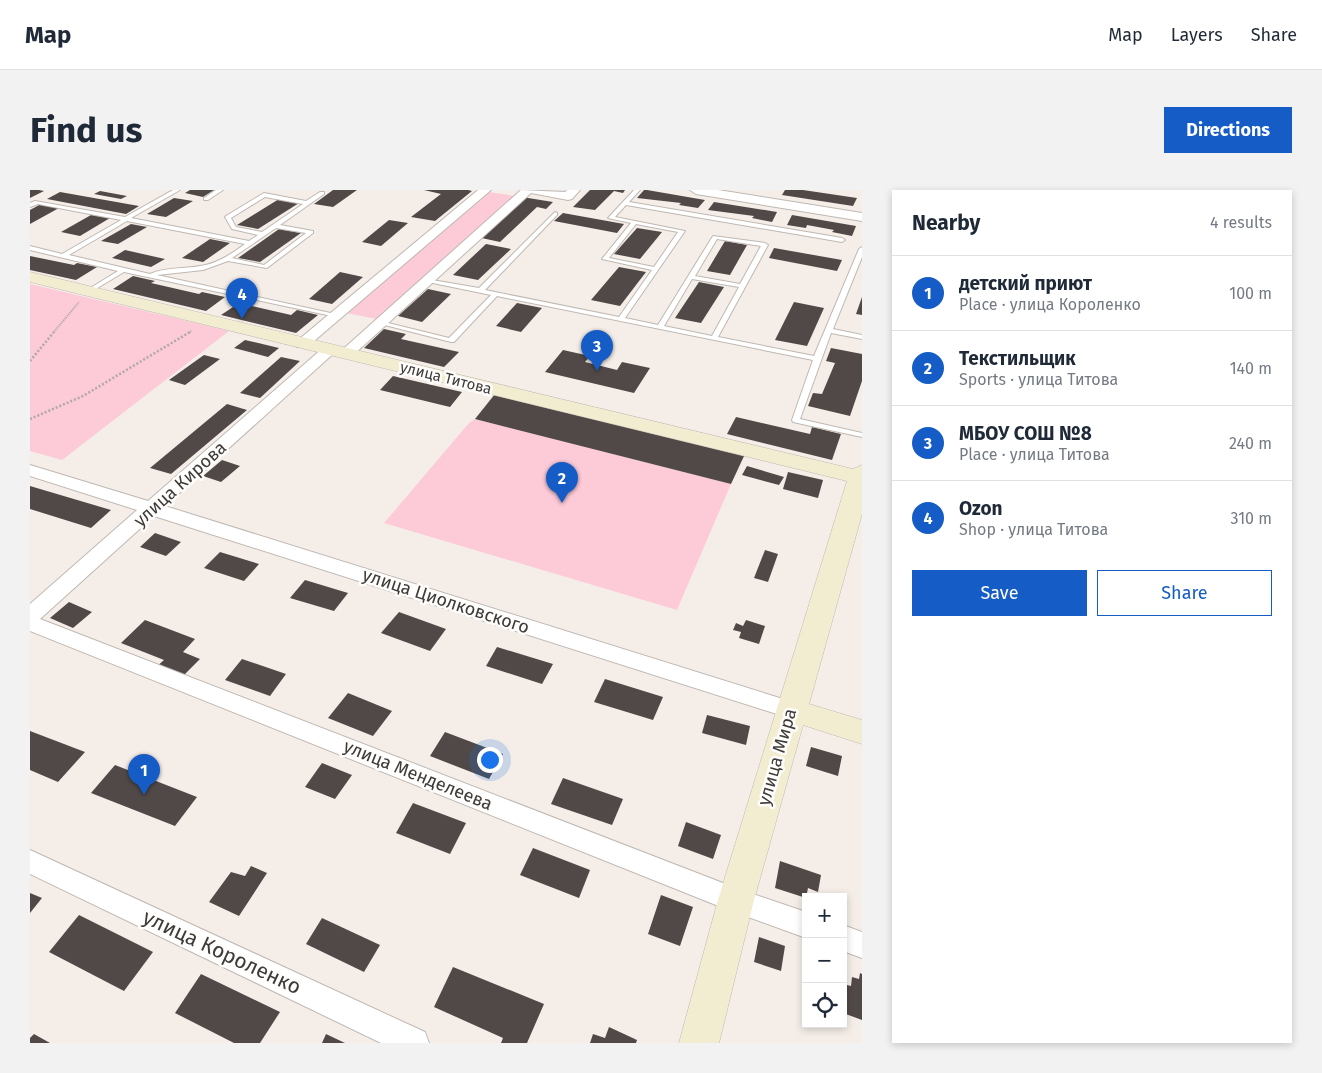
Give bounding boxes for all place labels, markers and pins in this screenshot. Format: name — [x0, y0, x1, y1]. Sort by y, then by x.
pin: 4 — [226, 278, 258, 319]
pin: 3 — [581, 330, 613, 371]
pin: 2 — [546, 462, 578, 503]
pin: 1 — [128, 754, 160, 795]

